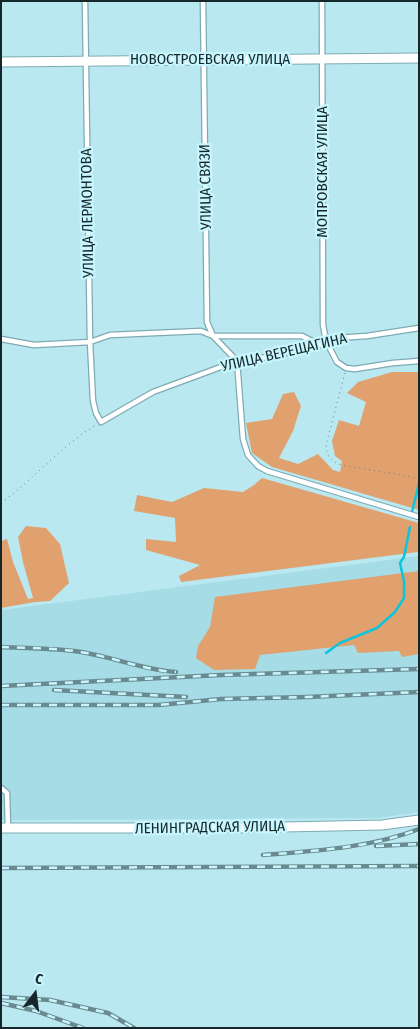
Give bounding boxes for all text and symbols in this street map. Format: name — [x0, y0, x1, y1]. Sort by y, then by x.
street label: НОВОСТРОЕВСКАЯ УЛИЦА — [130, 51, 290, 69]
street label: МОПРОВСКАЯ УЛИЦА — [314, 106, 332, 238]
street label: УЛИЦА СВЯЗИ — [196, 144, 216, 230]
street label: УЛИЦА ЛЕРМОНТОВА — [78, 148, 98, 278]
street label: УЛИЦА ВЕРЕЩАГИНА — [219, 330, 349, 376]
street label: ЛЕНИНГРАДСКАЯ УЛИЦА — [135, 818, 285, 838]
north arrow — [10, 969, 60, 1019]
text: С — [33, 970, 45, 988]

